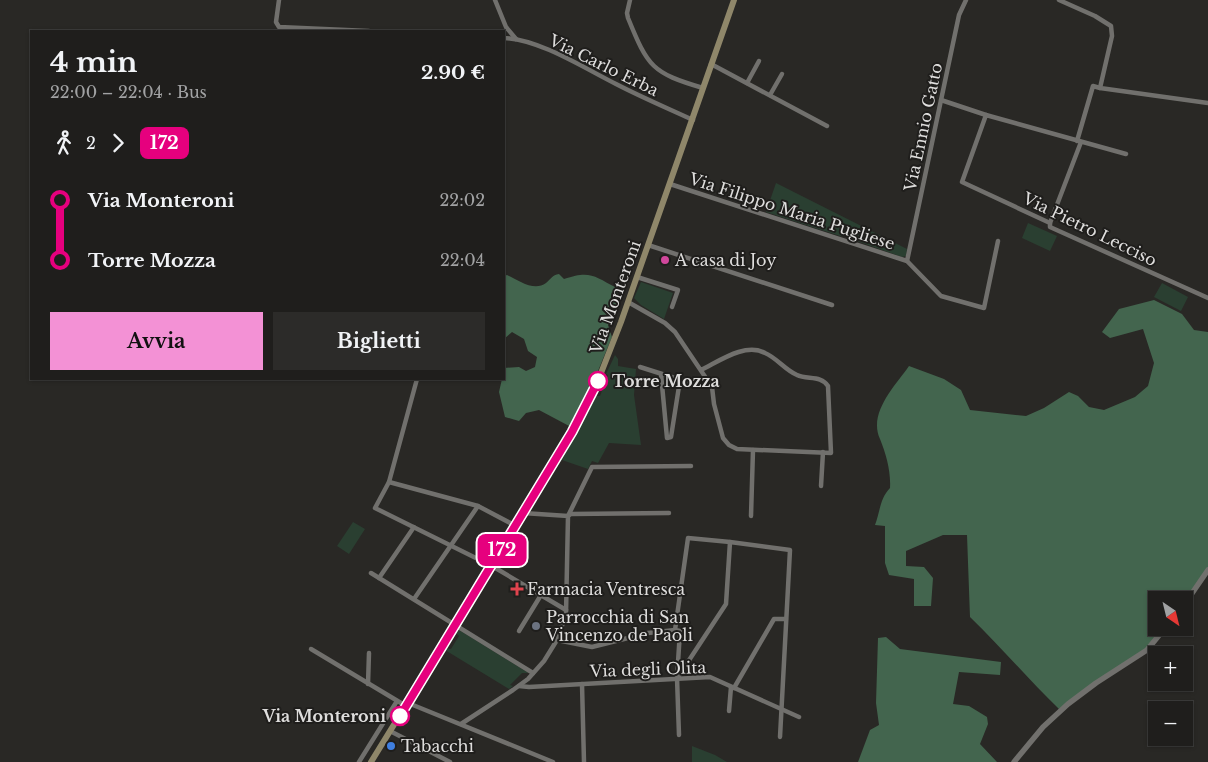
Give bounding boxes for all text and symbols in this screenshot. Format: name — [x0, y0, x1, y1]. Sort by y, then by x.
street label: Via Carlo Erba — [545, 29, 662, 100]
text: 4 min — [50, 45, 137, 80]
text: 2.90 € — [421, 61, 485, 84]
street label: Via Ennio Gatto — [899, 61, 946, 194]
text: 22:00 – 22:04 · Bus — [50, 82, 207, 102]
icon: walk — [50, 129, 78, 157]
icon: forward — [104, 129, 132, 157]
text: 172 — [150, 132, 179, 154]
text: 2 — [86, 133, 96, 153]
street label: Via Filippo Maria Pugliese — [686, 168, 897, 254]
street label: Via Pietro Lecciso — [1019, 187, 1160, 270]
text: Via Monteroni — [88, 189, 234, 212]
text: 22:02 — [439, 190, 485, 210]
street label: Via Monteroni — [585, 237, 645, 357]
text: Torre Mozza — [88, 249, 216, 272]
text: 22:04 — [440, 250, 485, 270]
place label: A casa di Joy — [674, 250, 777, 270]
marker: A casa di Joy — [659, 254, 671, 266]
button: Avvia — [50, 312, 263, 370]
button: Biglietti — [273, 312, 485, 370]
marker: Torre Mozza — [588, 371, 608, 391]
place label: Torre Mozza — [612, 371, 720, 391]
line badge: 172 — [473, 534, 531, 566]
text: 172 — [488, 539, 516, 561]
place label: Farmacia Ventresca — [527, 579, 685, 599]
marker: Farmacia Ventresca — [511, 583, 523, 595]
north arrow — [1148, 591, 1192, 636]
map controls — [1148, 591, 1193, 746]
place label: Parrocchia di San Vincenzo de Paoli — [545, 607, 694, 645]
marker: Parrocchia di San Vincenzo de Paoli — [530, 620, 542, 632]
button: + — [1148, 646, 1193, 691]
street label: Via degli Olita — [588, 657, 707, 681]
button: − — [1148, 701, 1193, 746]
place label: Via Monteroni — [262, 706, 386, 726]
marker: Via Monteroni — [390, 706, 410, 726]
place label: Tabacchi — [401, 736, 475, 756]
marker: Tabacchi — [385, 740, 397, 752]

